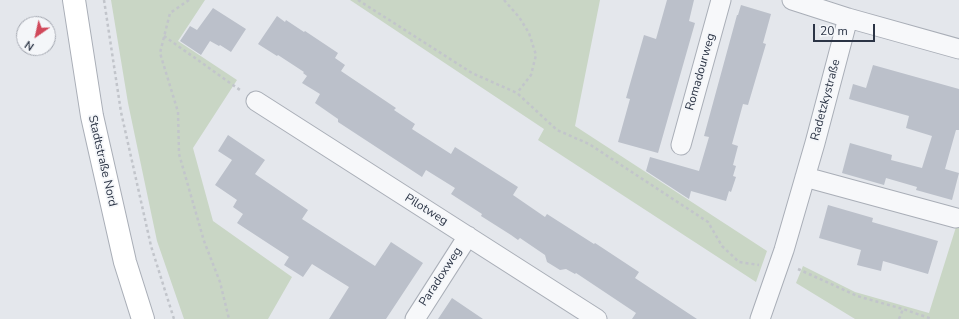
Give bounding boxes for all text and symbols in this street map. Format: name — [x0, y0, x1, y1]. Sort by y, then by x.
north arrow — [16, 16, 56, 56]
scale bar — [815, 16, 877, 42]
text: 20 m — [820, 23, 848, 39]
street label: Romadourweg — [683, 32, 719, 112]
text: N — [22, 37, 37, 54]
street label: Radetzkystraße — [808, 58, 844, 142]
street label: Stadtstraße Nord — [84, 114, 120, 208]
street label: Pilotweg — [402, 191, 450, 229]
street label: Paradoxweg — [417, 245, 465, 309]

